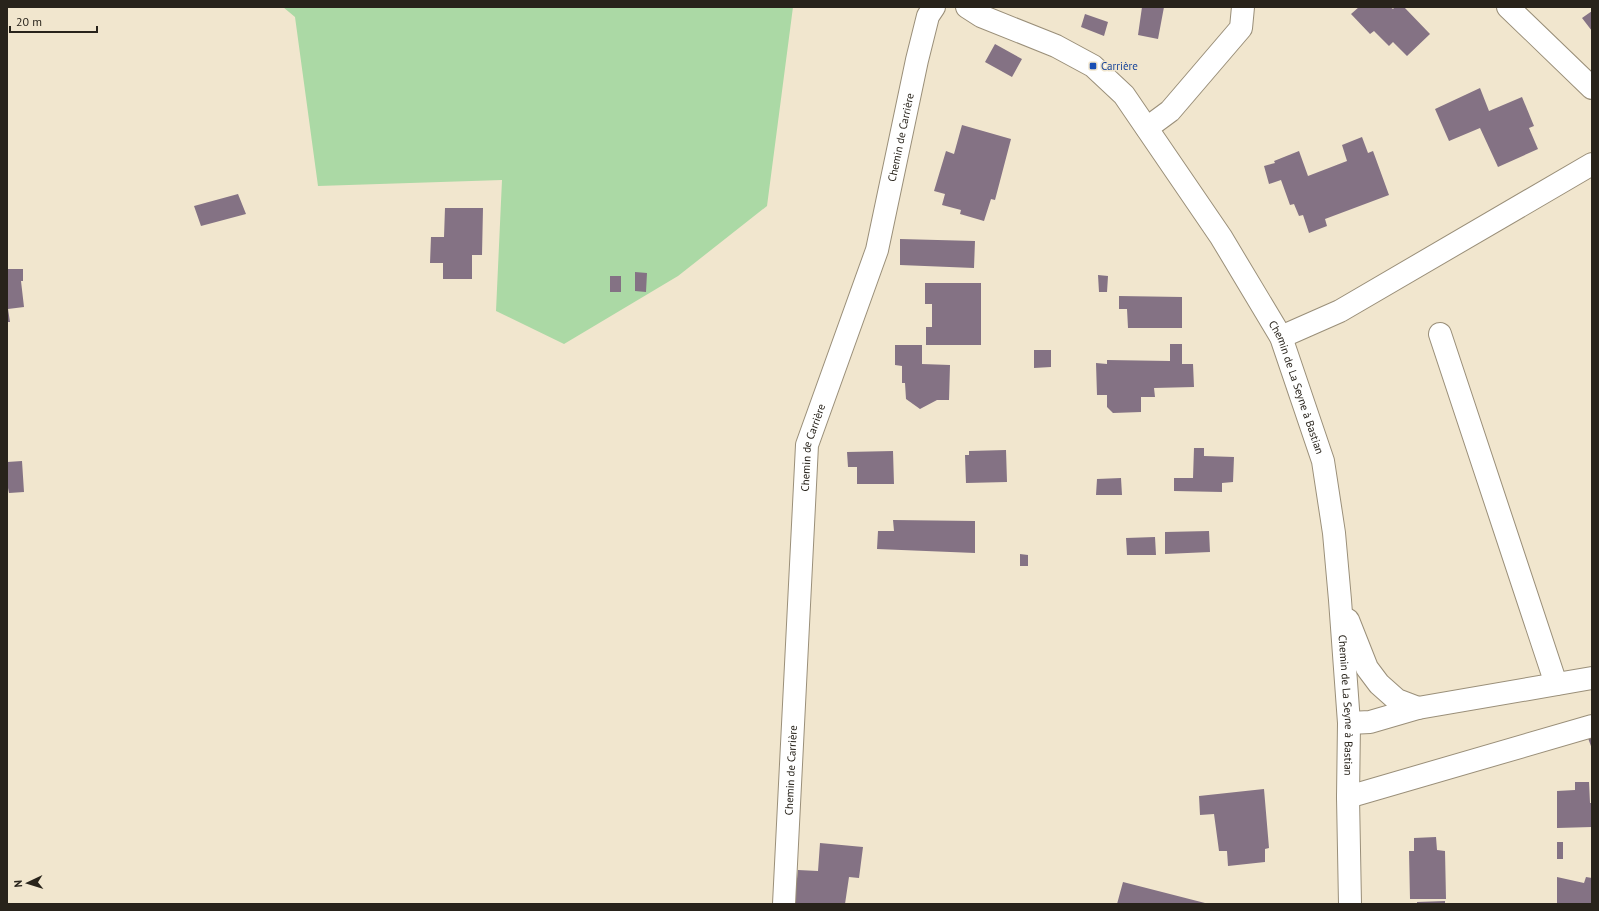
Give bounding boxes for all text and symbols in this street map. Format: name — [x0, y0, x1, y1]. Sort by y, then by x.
scale bar — [10, 8, 97, 34]
text: 20 m — [16, 14, 42, 29]
place label: Carrière — [1101, 59, 1138, 73]
marker: Carrière — [1088, 61, 1098, 71]
street label: Chemin de Carrière — [885, 91, 917, 183]
street label: Chemin de La Seyne à Bastian — [1266, 318, 1327, 456]
street label: Chemin de Carrière — [798, 401, 828, 492]
street label: Chemin de La Seyne à Bastian — [1336, 634, 1356, 776]
street label: Chemin de Carrière — [781, 724, 800, 816]
north arrow — [8, 863, 48, 903]
text: N — [11, 880, 25, 888]

